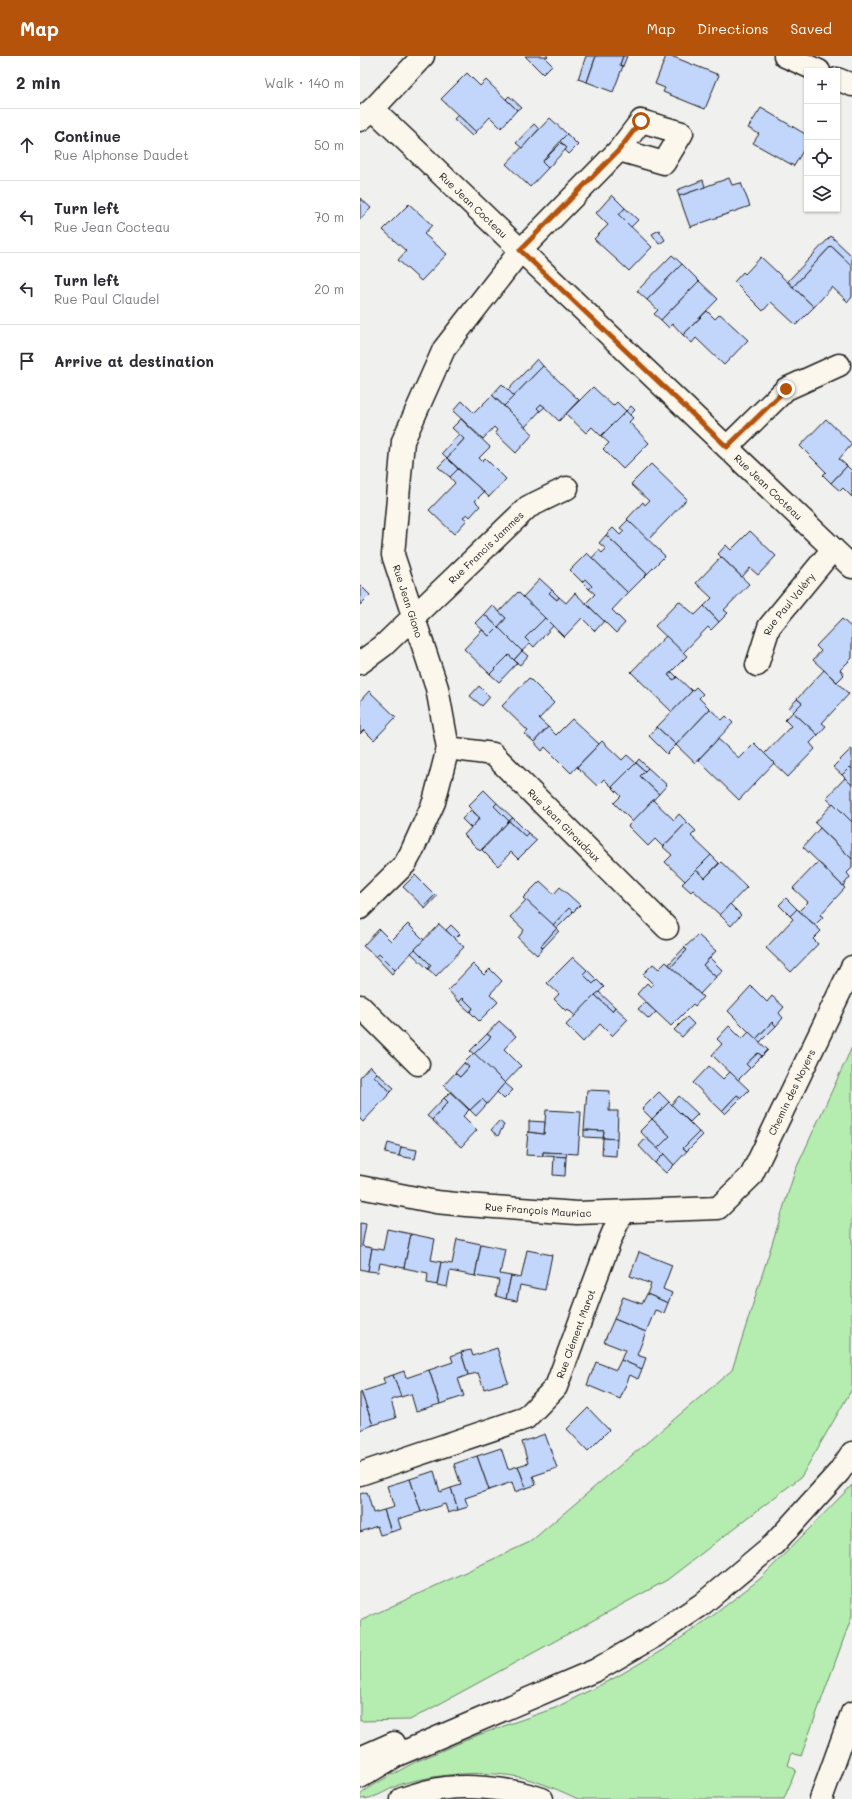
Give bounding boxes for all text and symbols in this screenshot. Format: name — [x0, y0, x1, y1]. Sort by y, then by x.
text: Map — [20, 16, 59, 41]
text: Map — [647, 19, 675, 38]
text: Directions — [697, 19, 768, 38]
text: Saved — [790, 19, 832, 38]
map controls — [804, 68, 840, 212]
button: + — [804, 68, 840, 104]
text: 2 min — [16, 71, 61, 93]
text: Walk · 140 m — [264, 74, 344, 91]
button: − — [804, 104, 840, 140]
route start — [632, 112, 650, 130]
text: Continue — [54, 126, 121, 146]
icon: ahead — [16, 134, 38, 156]
text: 50 m — [314, 136, 344, 153]
button: locate — [804, 140, 840, 176]
text: Rue Alphonse Daudet — [54, 146, 189, 163]
street label: Rue Jean Cocteau — [436, 169, 511, 241]
button: layers — [804, 176, 840, 212]
text: Turn left — [54, 198, 119, 218]
icon: left — [16, 206, 38, 228]
text: 70 m — [314, 208, 344, 225]
text: Rue Jean Cocteau — [54, 218, 170, 235]
text: Turn left — [54, 270, 119, 290]
icon: left — [16, 278, 38, 300]
text: 20 m — [314, 280, 344, 297]
text: Rue Paul Claudel — [54, 290, 160, 307]
icon: arrive — [16, 350, 38, 372]
text: Arrive at destination — [54, 351, 214, 371]
route end — [777, 380, 795, 398]
street label: Rue Jean Cocteau — [731, 451, 805, 523]
street label: Rue Francis Jammes — [445, 508, 527, 587]
street label: Rue Jean Giono — [390, 563, 426, 639]
street label: Rue Paul Valéry — [760, 570, 818, 637]
street label: Rue Jean Giraudoux — [525, 786, 604, 865]
street label: Chemin des Noyers — [765, 1047, 818, 1138]
street label: Rue François Mauriac — [485, 1199, 592, 1220]
street label: Rue Clément Marot — [553, 1287, 598, 1380]

